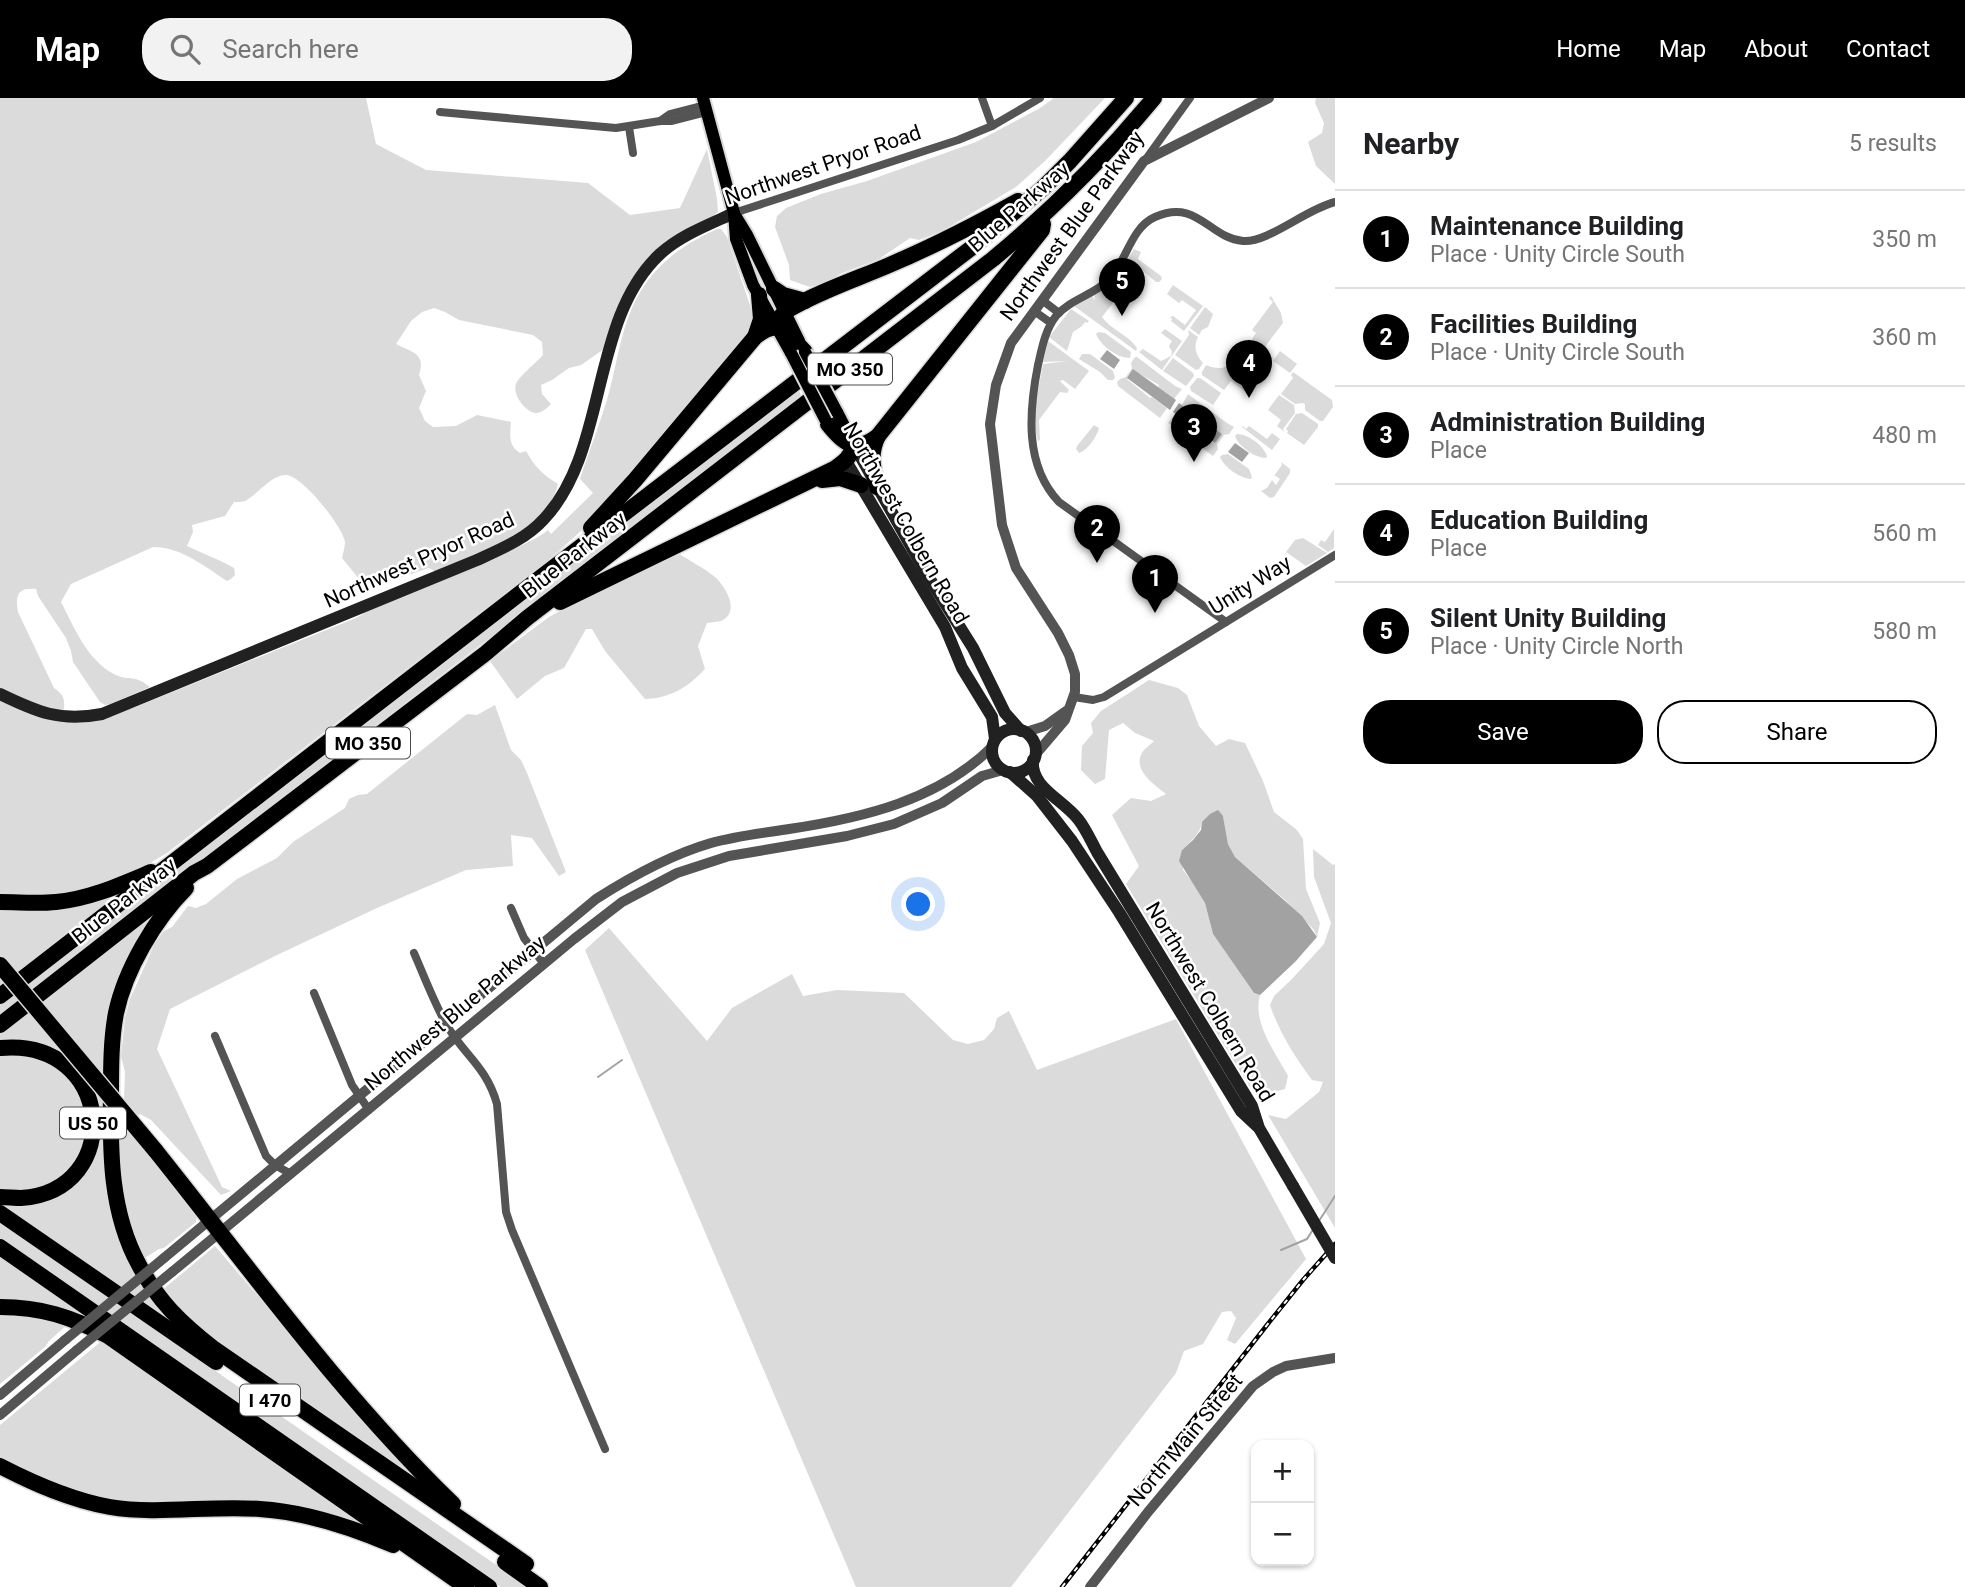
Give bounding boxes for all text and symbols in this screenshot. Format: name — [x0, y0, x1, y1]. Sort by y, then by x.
search box — [142, 18, 632, 81]
text: Map — [35, 30, 100, 69]
icon: search — [166, 30, 204, 68]
text: Search here — [222, 34, 359, 64]
text: Home — [1556, 35, 1621, 63]
text: Map — [1659, 35, 1706, 63]
text: About — [1744, 35, 1808, 63]
text: Contact — [1846, 35, 1930, 63]
street label: Northwest Pryor Road — [722, 120, 924, 210]
text: Nearby — [1363, 126, 1459, 161]
street label: Northwest Blue Parkway — [995, 127, 1149, 325]
text: 5 results — [1849, 130, 1937, 157]
street label: Blue Parkway — [964, 157, 1074, 257]
text: Maintenance Building — [1430, 211, 1684, 241]
text: 1 — [1379, 226, 1393, 253]
text: 350 m — [1872, 226, 1937, 253]
text: Place · Unity Circle South — [1430, 241, 1685, 268]
pin: 5 — [1099, 258, 1145, 316]
text: Facilities Building — [1430, 309, 1637, 339]
text: 2 — [1379, 324, 1393, 351]
text: 360 m — [1872, 324, 1937, 351]
text: Place · Unity Circle South — [1430, 339, 1685, 366]
pin: 4 — [1226, 340, 1272, 398]
road number: MO 350 — [808, 354, 892, 384]
pin: 3 — [1171, 404, 1217, 462]
text: Administration Building — [1430, 407, 1705, 437]
street label: Northwest Colbern Road — [838, 418, 974, 628]
text: 3 — [1379, 422, 1393, 449]
text: 480 m — [1872, 422, 1937, 449]
text: Place — [1430, 437, 1487, 464]
pin: 2 — [1074, 505, 1120, 563]
text: Education Building — [1430, 505, 1648, 535]
street label: Northwest Pryor Road — [320, 507, 518, 613]
street label: Blue Parkway — [517, 507, 631, 603]
text: 4 — [1379, 520, 1393, 547]
text: 560 m — [1872, 520, 1937, 547]
text: Place — [1430, 535, 1487, 562]
street label: Unity Way — [1205, 550, 1295, 620]
pin: 1 — [1132, 555, 1178, 613]
text: Silent Unity Building — [1430, 603, 1666, 633]
text: 5 — [1379, 618, 1393, 645]
text: 580 m — [1872, 618, 1937, 645]
text: Place · Unity Circle North — [1430, 633, 1683, 660]
button: Save — [1363, 700, 1643, 764]
button: Share — [1657, 700, 1937, 764]
road number: MO 350 — [326, 728, 410, 758]
street label: Blue Parkway — [67, 853, 181, 949]
your location — [901, 887, 935, 921]
street label: Northwest Colbern Road — [1141, 898, 1279, 1106]
street label: Northwest Blue Parkway — [360, 930, 550, 1096]
road number: US 50 — [60, 1107, 126, 1138]
street label: North Main Street — [1123, 1369, 1247, 1511]
road number: I 470 — [240, 1384, 300, 1416]
map controls — [1251, 1440, 1314, 1566]
button: + — [1251, 1440, 1314, 1503]
button: − — [1251, 1503, 1314, 1566]

